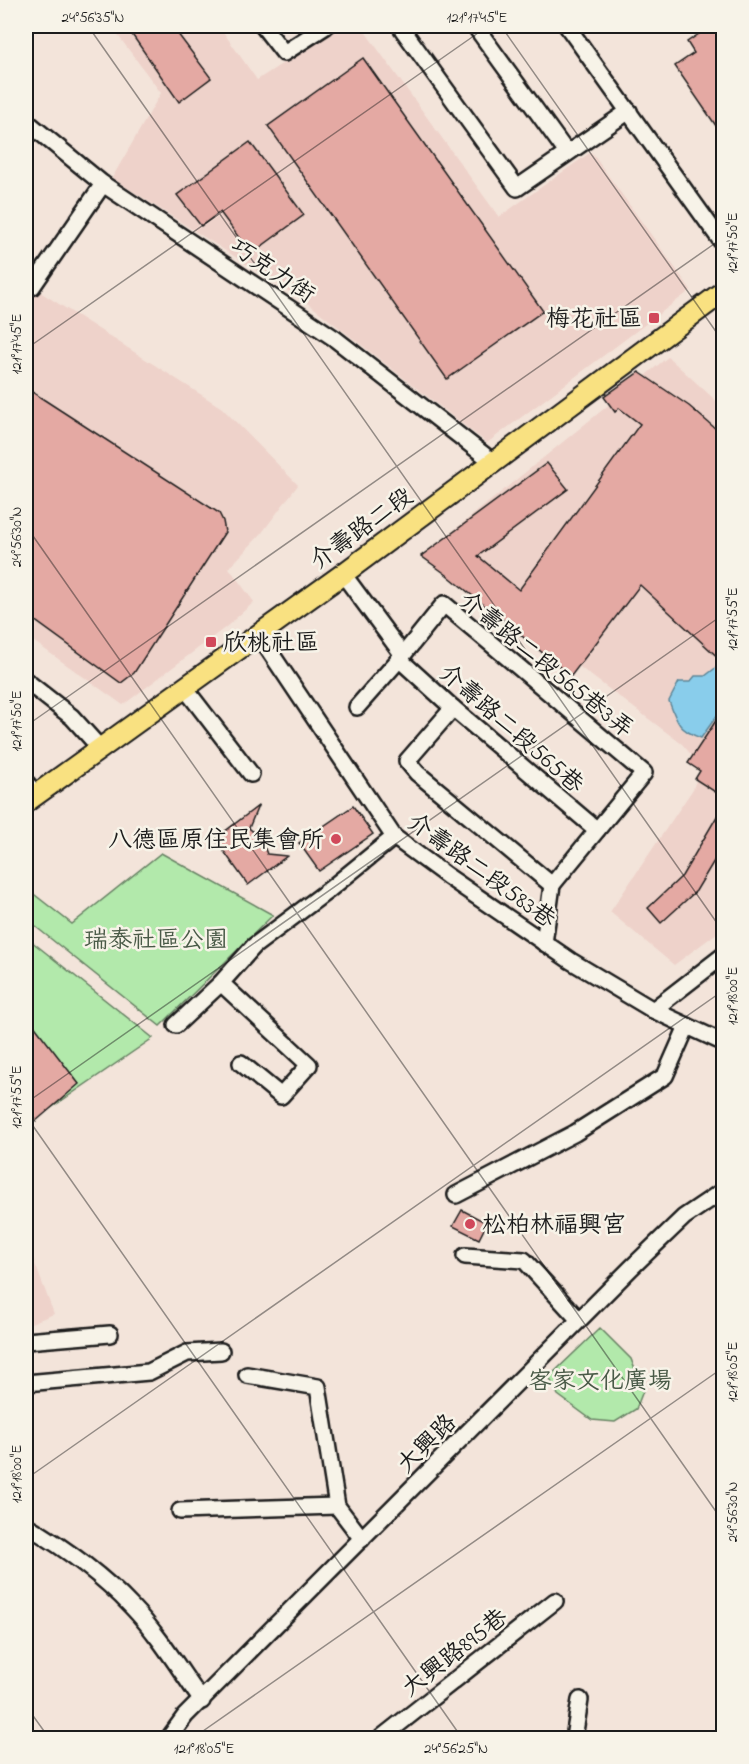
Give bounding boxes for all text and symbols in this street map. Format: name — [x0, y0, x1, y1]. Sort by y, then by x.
text: 24°56'35"N — [62, 7, 124, 29]
text: 121°17'45"E — [447, 7, 507, 29]
text: 121°17'50"E — [722, 212, 744, 274]
street label: 巧克力街 — [222, 231, 321, 313]
place label: 梅花社區 — [546, 303, 642, 338]
marker: 梅花社區 — [647, 311, 661, 325]
text: 121°17'45"E — [6, 314, 28, 374]
street label: 介壽路二段 — [304, 481, 421, 579]
text: 24°56'30"N — [6, 507, 28, 567]
street label: 介壽路二段565巷3弄 — [454, 585, 640, 743]
text: 121°17'55"E — [722, 587, 744, 651]
place label: 欣桃社區 — [223, 627, 319, 662]
marker: 欣桃社區 — [204, 635, 218, 649]
street label: 介壽路二段565巷 — [434, 657, 590, 799]
text: 121°17'50"E — [6, 690, 28, 752]
street label: 介壽路二段583巷 — [399, 806, 562, 938]
place label: 八德區原住民集會所 — [108, 824, 324, 859]
marker: 八德區原住民集會所 — [329, 832, 343, 846]
park label: 瑞泰社區公園 — [84, 924, 228, 959]
text: 121°18'00"E — [722, 967, 744, 1025]
text: 121°17'55"E — [6, 1065, 28, 1129]
place label: 松柏林福興宮 — [482, 1209, 626, 1244]
marker: 松柏林福興宮 — [463, 1217, 477, 1231]
text: 121°18'05"E — [722, 1342, 744, 1402]
park label: 客家文化廣場 — [528, 1365, 672, 1400]
street label: 大興路 — [390, 1407, 466, 1483]
text: 121°18'00"E — [6, 1445, 28, 1503]
text: 24°56'30"N — [722, 1482, 744, 1542]
street label: 大興路895巷 — [395, 1601, 516, 1707]
text: 121°18'05"E — [174, 1738, 234, 1760]
text: 24°56'25"N — [424, 1738, 488, 1760]

